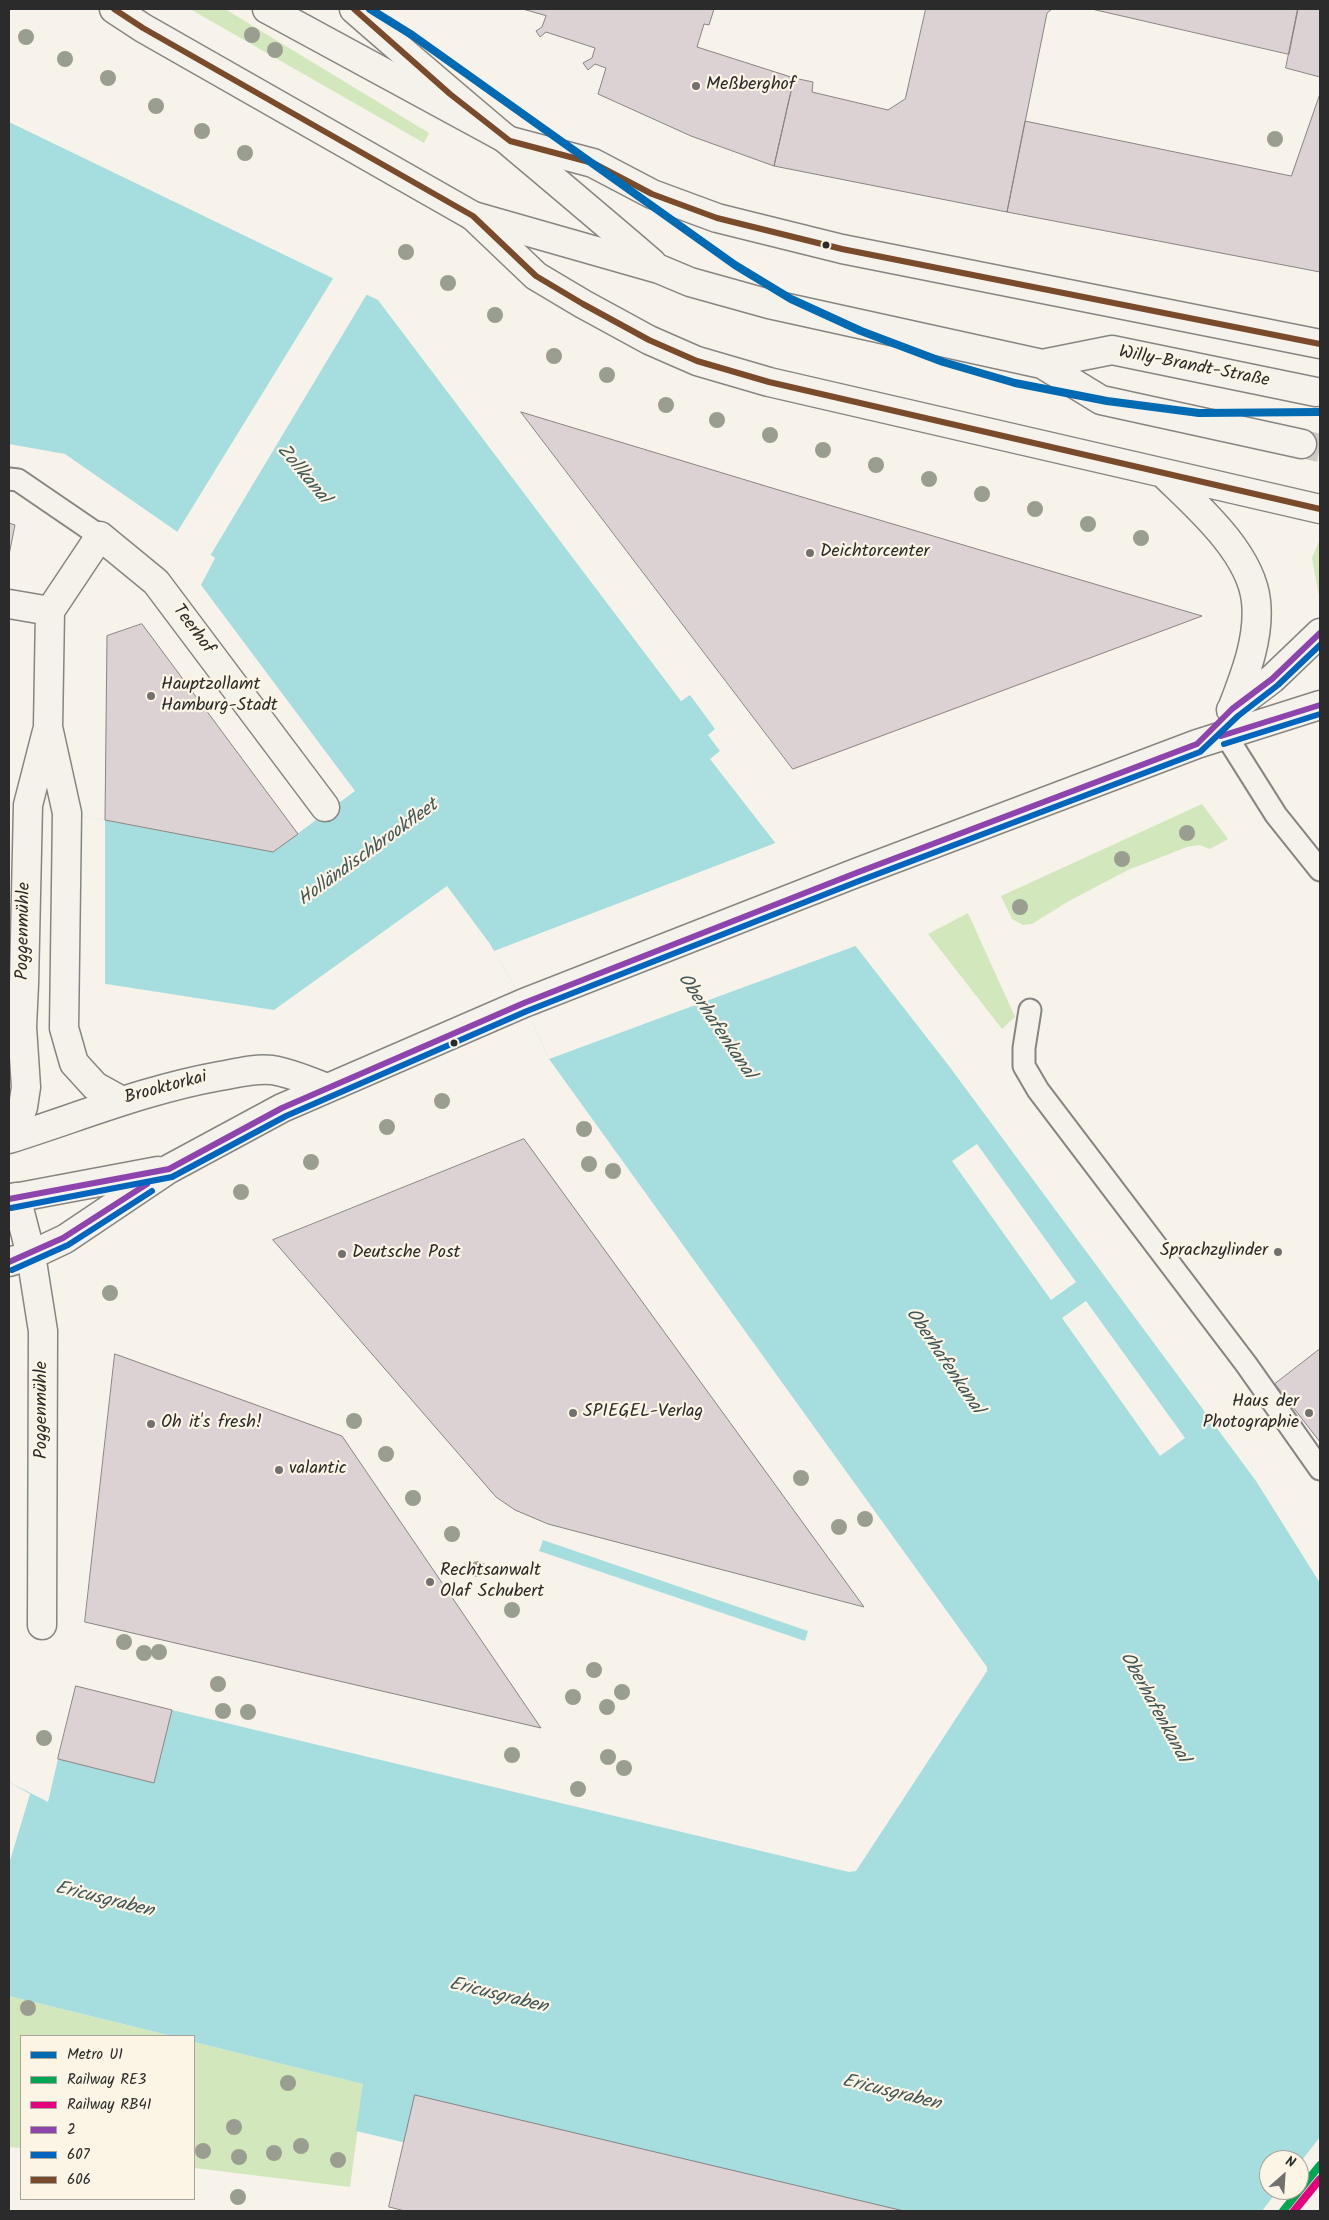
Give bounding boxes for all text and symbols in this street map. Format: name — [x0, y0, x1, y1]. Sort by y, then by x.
place label: Meßberghof — [706, 75, 795, 97]
marker: Meßberghof — [690, 80, 702, 92]
unlabelled marker — [821, 240, 831, 250]
street label: Willy-Brandt-Straße — [1117, 343, 1271, 393]
water label: Zollkanal — [270, 440, 334, 510]
place label: Deichtorcenter — [820, 542, 929, 564]
marker: Deichtorcenter — [804, 547, 816, 559]
street label: Teerhof — [166, 601, 218, 659]
place label: Hauptzollamt Hamburg-Stadt — [161, 675, 278, 718]
marker: Hauptzollamt Hamburg-Stadt — [145, 690, 157, 702]
water label: Holländischbrookfleet — [294, 796, 444, 912]
street label: Poggenmühle — [13, 882, 37, 980]
water label: Oberhafenkanal — [671, 970, 759, 1084]
unlabelled marker — [449, 1038, 459, 1048]
street label: Brooktorkai — [122, 1068, 210, 1110]
place label: Sprachzylinder — [1160, 1241, 1268, 1263]
place label: Deutsche Post — [352, 1243, 461, 1265]
marker: Sprachzylinder — [1272, 1246, 1284, 1258]
marker: Deutsche Post — [336, 1248, 348, 1260]
water label: Oberhafenkanal — [899, 1305, 987, 1419]
street label: Poggenmühle — [32, 1361, 54, 1459]
place label: Haus der Photographie — [1203, 1392, 1299, 1435]
place label: SPIEGEL-Verlag — [583, 1402, 703, 1424]
marker: SPIEGEL-Verlag — [567, 1407, 579, 1419]
marker: Haus der Photographie — [1303, 1407, 1315, 1419]
place label: Oh it's fresh! — [161, 1413, 262, 1435]
marker: Oh it's fresh! — [145, 1418, 157, 1430]
place label: valantic — [289, 1459, 347, 1481]
marker: valantic — [273, 1464, 285, 1476]
place label: Rechtsanwalt Olaf Schubert — [440, 1561, 544, 1604]
marker: Rechtsanwalt Olaf Schubert — [424, 1576, 436, 1588]
water label: Oberhafenkanal — [1113, 1649, 1193, 1767]
water label: Ericusgraben — [52, 1878, 156, 1924]
water label: Ericusgraben — [446, 1974, 550, 2020]
legend — [20, 2035, 195, 2200]
text: Metro U1 — [67, 2043, 123, 2067]
text: Railway RE3 — [67, 2068, 146, 2092]
water label: Ericusgraben — [839, 2071, 943, 2117]
text: Railway RB41 — [67, 2093, 152, 2117]
text: 2 — [67, 2118, 76, 2142]
text: 607 — [67, 2143, 90, 2167]
north arrow — [1259, 2150, 1309, 2200]
text: N — [1281, 2151, 1299, 2174]
text: 606 — [67, 2168, 91, 2192]

